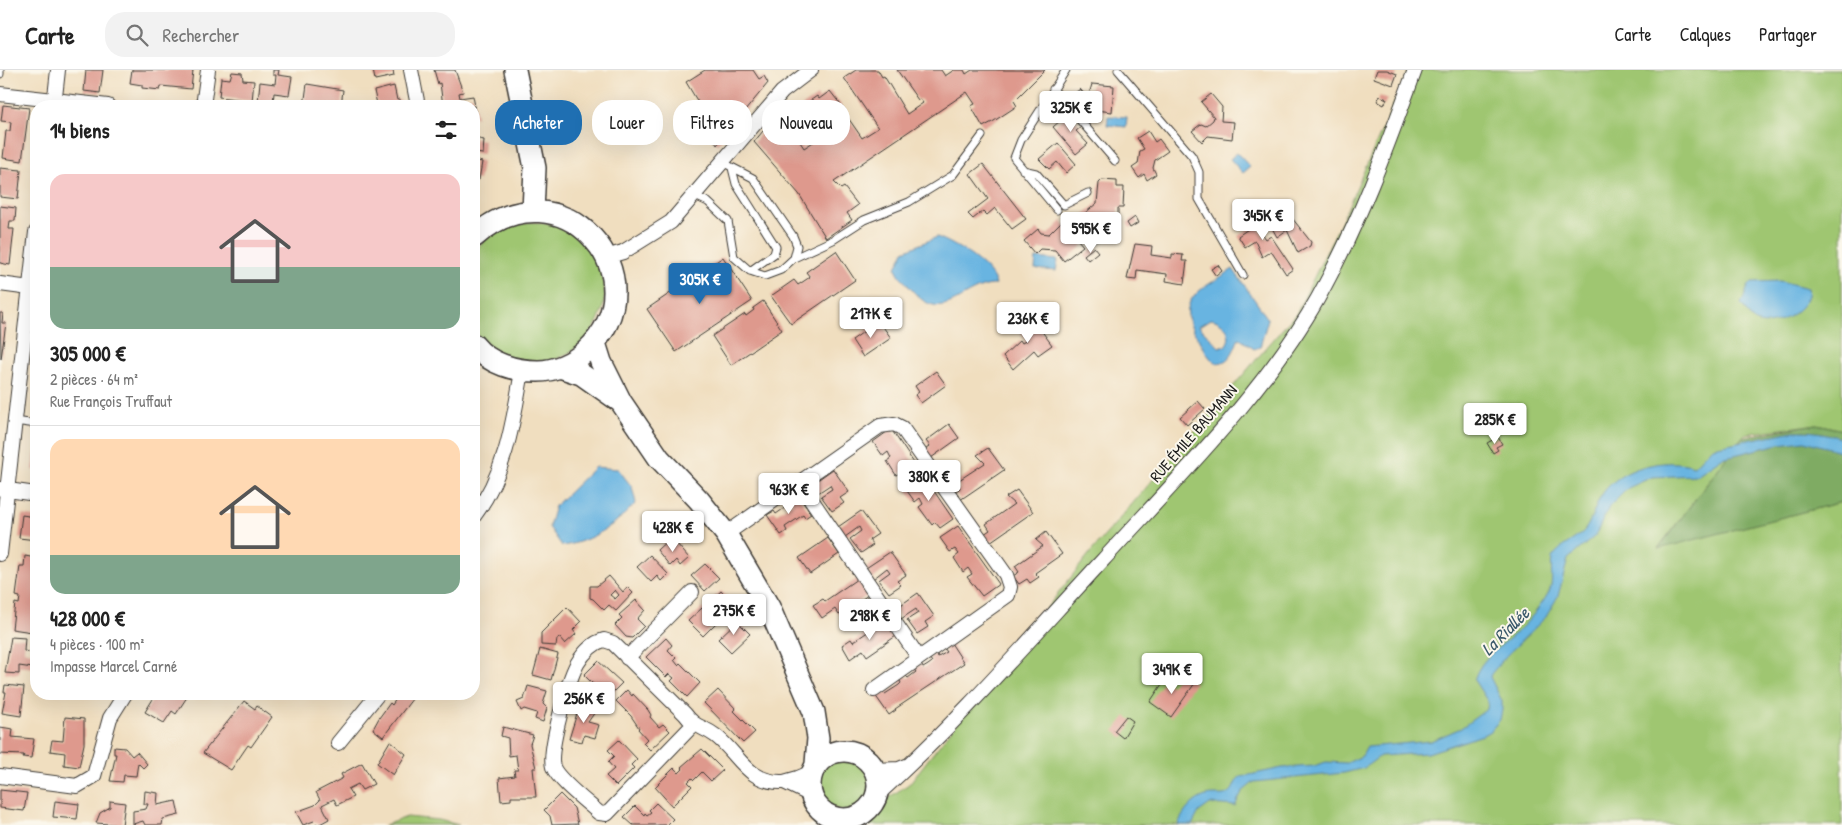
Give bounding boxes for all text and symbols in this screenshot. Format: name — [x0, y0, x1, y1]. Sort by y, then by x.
search box — [105, 12, 455, 57]
text: Carte — [25, 19, 75, 51]
icon: search — [123, 21, 151, 49]
text: Rechercher — [163, 22, 239, 48]
text: Carte — [1614, 22, 1652, 47]
text: Calques — [1680, 22, 1731, 47]
text: Partager — [1759, 22, 1817, 47]
pin: 325K € — [1030, 90, 1112, 133]
text: 325K € — [1050, 96, 1092, 118]
chip: Acheter — [495, 100, 582, 145]
chip: Louer — [592, 100, 663, 145]
chip: Filtres — [673, 100, 752, 145]
chip: Nouveau — [762, 100, 850, 145]
text: 14 biens — [50, 116, 110, 145]
icon: filters — [432, 116, 460, 144]
pin: 345K € — [1222, 198, 1304, 241]
text: 345K € — [1243, 204, 1283, 226]
icon: home — [210, 206, 300, 296]
pin: 595K € — [1050, 212, 1132, 254]
text: 595K € — [1071, 217, 1111, 239]
pin: 305K € — [659, 262, 741, 305]
text: 305K € — [680, 268, 720, 290]
pin: 217K € — [830, 296, 912, 339]
text: 217K € — [851, 302, 891, 324]
pin: 236K € — [987, 302, 1069, 344]
text: 236K € — [1008, 307, 1048, 329]
text: 305 000 € — [50, 339, 126, 368]
text: 2 pièces · 64 m² — [50, 368, 138, 390]
street label: RUE ÉMILE BAUMANN — [1144, 379, 1242, 487]
text: Rue François Truffaut — [50, 390, 172, 412]
pin: 285K € — [1454, 402, 1536, 445]
text: 285K € — [1475, 408, 1515, 430]
pin: 380K € — [888, 460, 970, 502]
text: 380K € — [908, 465, 950, 487]
icon: home — [210, 472, 300, 562]
pin: 963K € — [748, 472, 830, 515]
text: 963K € — [769, 478, 809, 500]
pin: 428K € — [632, 510, 714, 553]
text: 428K € — [653, 516, 693, 538]
pin: 275K € — [693, 594, 775, 636]
pin: 298K € — [829, 598, 911, 641]
text: 275K € — [713, 599, 755, 621]
water label: La Riallée — [1475, 601, 1535, 661]
text: 428 000 € — [50, 604, 125, 633]
text: 298K € — [850, 604, 890, 626]
text: 4 pièces · 100 m² — [50, 633, 144, 655]
pin: 349K € — [1131, 652, 1213, 695]
text: Impasse Marcel Carné — [50, 655, 177, 677]
text: 349K € — [1153, 658, 1191, 680]
pin: 256K € — [543, 682, 625, 724]
text: 256K € — [564, 687, 604, 709]

